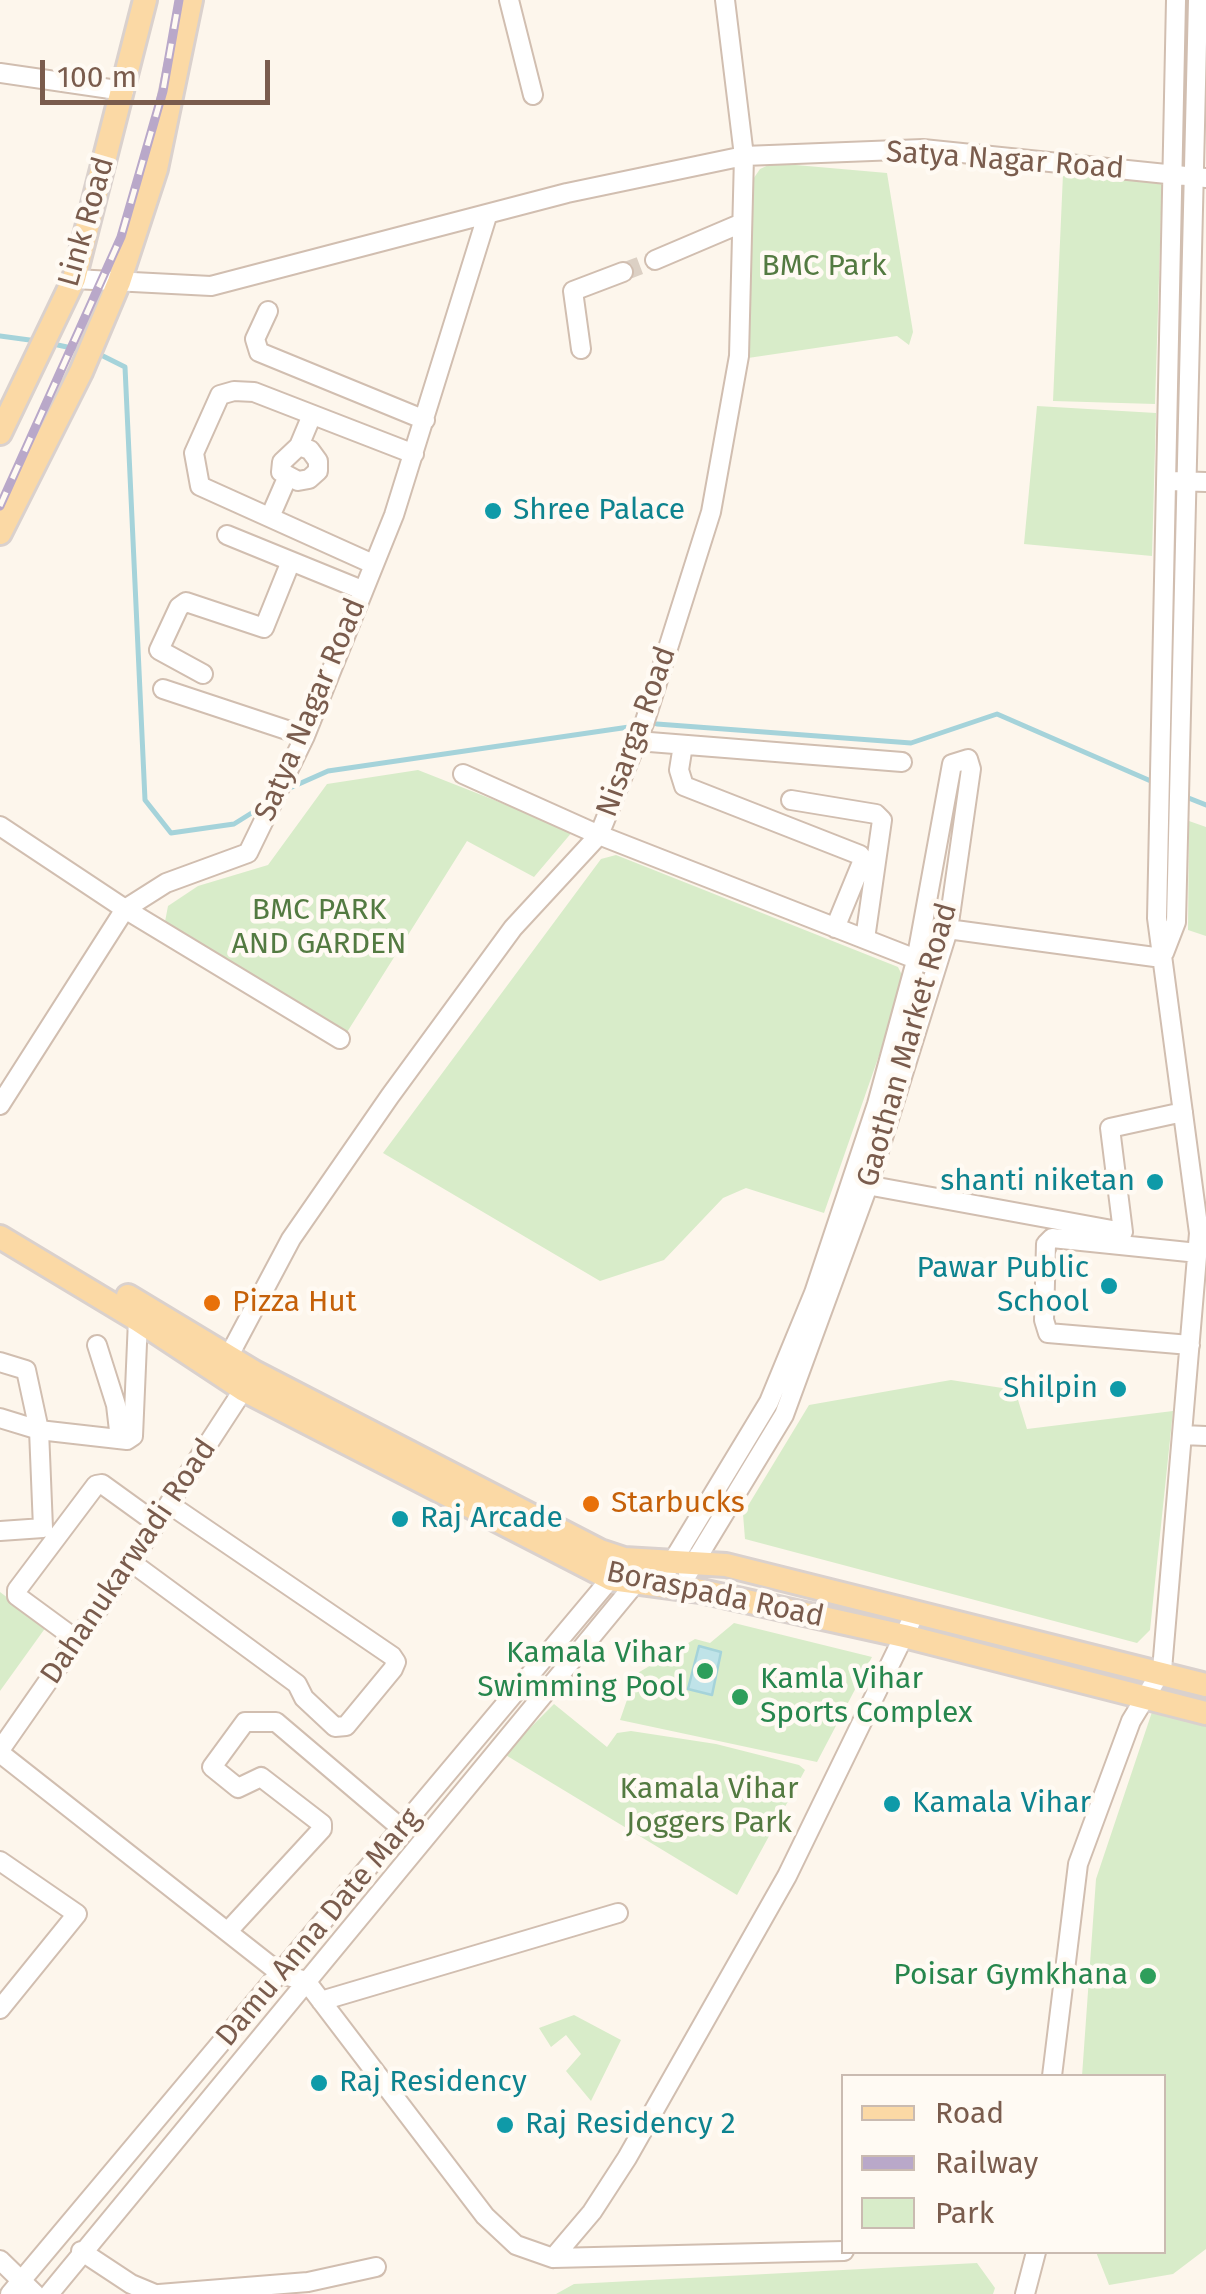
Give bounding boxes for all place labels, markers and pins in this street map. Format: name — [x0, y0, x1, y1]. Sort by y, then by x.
place label: Shree Palace — [513, 493, 685, 529]
marker: Shree Palace — [482, 500, 504, 522]
place label: shanti niketan — [940, 1164, 1135, 1200]
marker: shanti niketan — [1144, 1171, 1166, 1193]
place label: Pawar Public School — [917, 1251, 1089, 1322]
marker: Pawar Public School — [1098, 1275, 1120, 1297]
place label: Pizza Hut — [232, 1285, 357, 1321]
marker: Pizza Hut — [201, 1292, 223, 1314]
place label: Shilpin — [1003, 1371, 1098, 1407]
marker: Shilpin — [1107, 1378, 1129, 1400]
place label: Starbucks — [611, 1486, 745, 1522]
marker: Starbucks — [580, 1493, 602, 1515]
place label: Raj Arcade — [420, 1501, 563, 1537]
marker: Raj Arcade — [389, 1508, 411, 1530]
place label: Kamala Vihar Swimming Pool — [477, 1636, 685, 1706]
marker: Kamala Vihar Swimming Pool — [694, 1660, 716, 1682]
place label: Kamla Vihar Sports Complex — [760, 1662, 973, 1732]
marker: Kamla Vihar Sports Complex — [729, 1686, 751, 1708]
place label: Kamala Vihar — [912, 1786, 1091, 1822]
marker: Kamala Vihar — [881, 1793, 903, 1815]
place label: Poisar Gymkhana — [893, 1958, 1128, 1994]
marker: Poisar Gymkhana — [1137, 1965, 1159, 1987]
place label: Raj Residency — [339, 2065, 527, 2101]
marker: Raj Residency — [308, 2072, 330, 2094]
place label: Raj Residency 2 — [525, 2107, 736, 2143]
marker: Raj Residency 2 — [494, 2114, 516, 2136]

